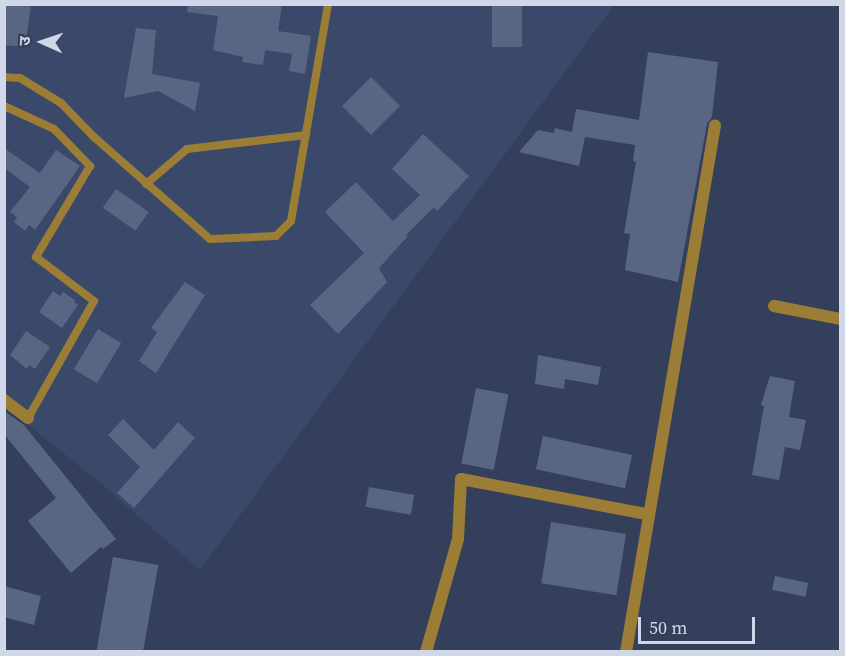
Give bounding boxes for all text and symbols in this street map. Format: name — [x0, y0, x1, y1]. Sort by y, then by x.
north arrow — [12, 12, 72, 72]
text: उ — [13, 36, 35, 46]
scale bar — [641, 605, 758, 643]
text: 50 m — [649, 615, 687, 640]

